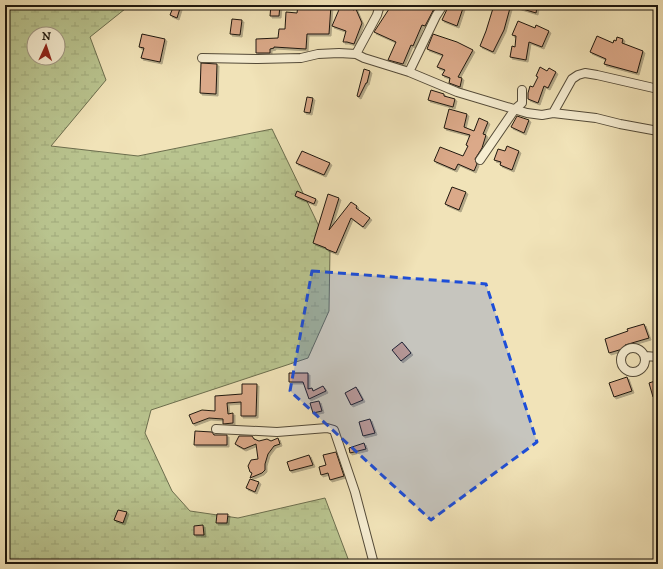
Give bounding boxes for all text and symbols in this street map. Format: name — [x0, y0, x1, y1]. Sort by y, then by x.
north arrow — [26, 26, 66, 66]
text: N — [42, 30, 51, 44]

